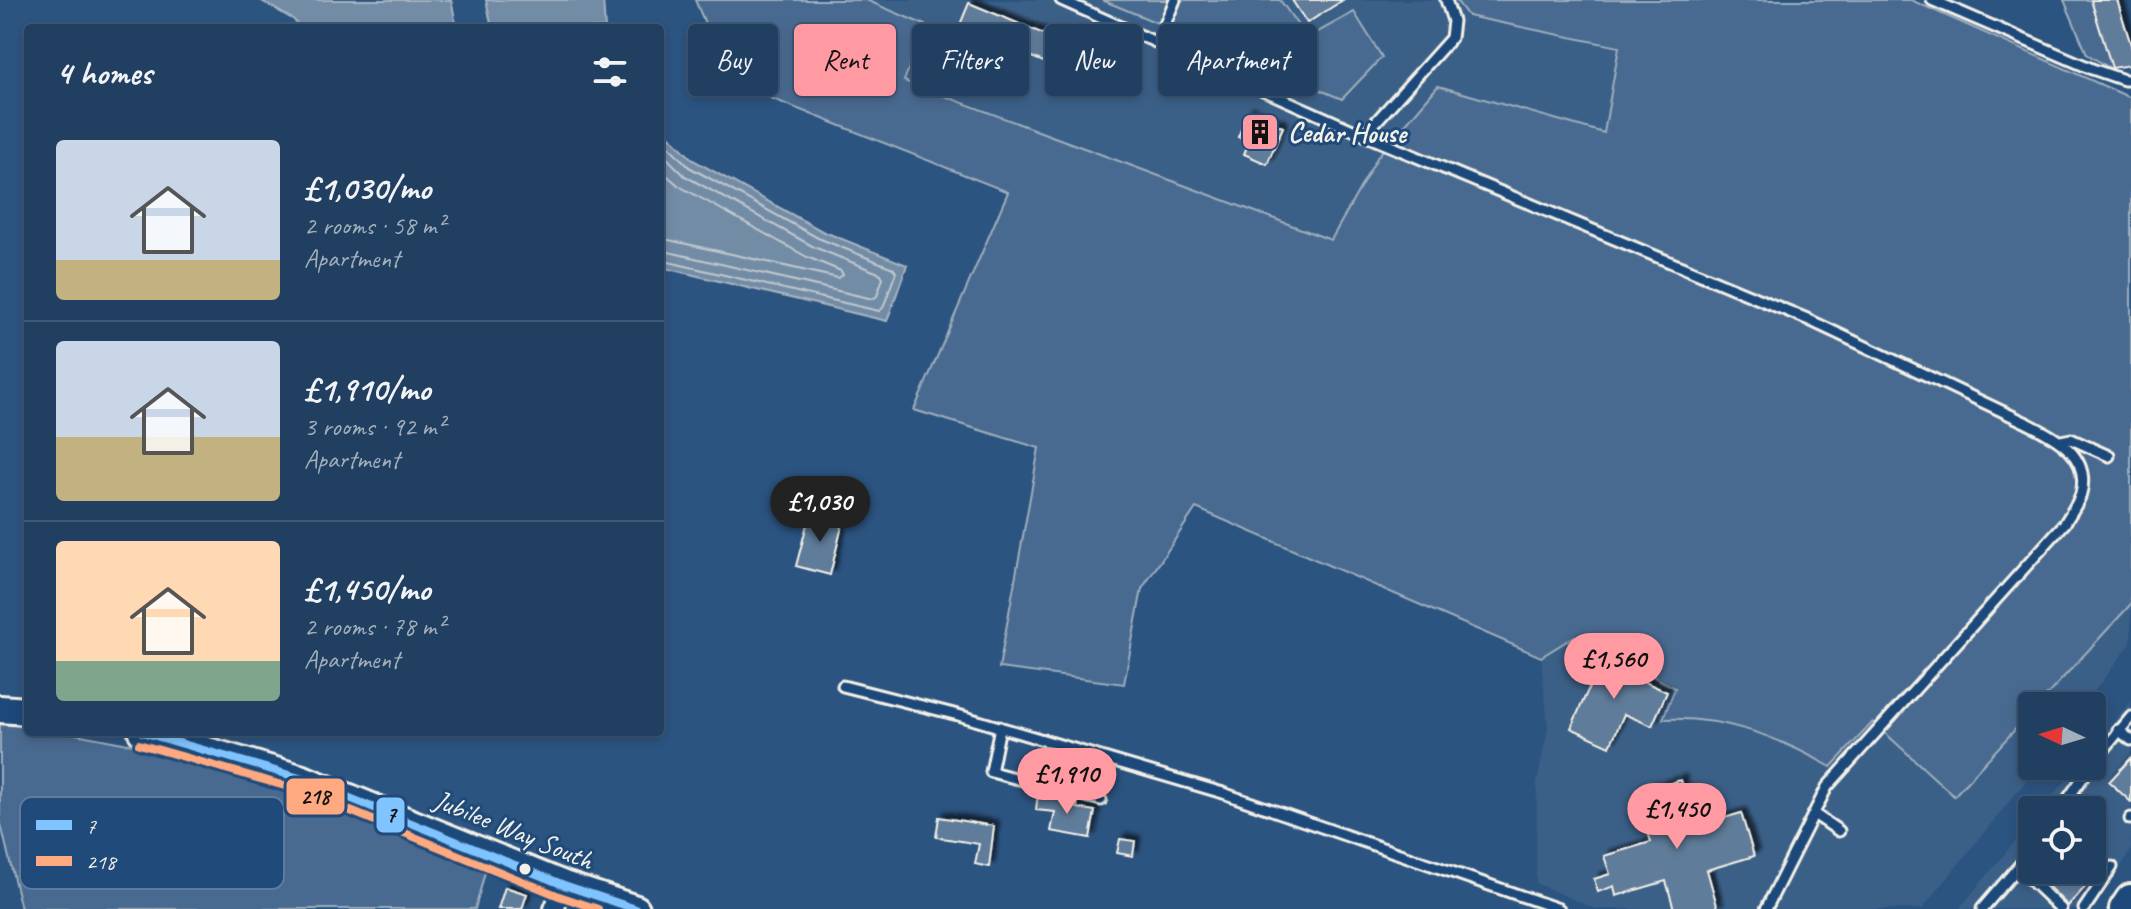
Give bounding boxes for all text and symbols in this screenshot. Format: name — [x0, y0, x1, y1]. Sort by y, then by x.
chip: Buy — [688, 24, 778, 96]
chip: Rent — [794, 24, 896, 96]
chip: Filters — [912, 24, 1029, 96]
chip: New — [1045, 24, 1142, 96]
chip: Apartment — [1158, 24, 1317, 96]
icon: filters — [588, 50, 632, 94]
text: 4 homes — [56, 51, 152, 94]
building icon: Cedar House — [1239, 111, 1281, 153]
place label: Cedar House — [1288, 115, 1409, 150]
text: £1,030/mo — [304, 166, 431, 209]
icon: home — [120, 172, 216, 268]
text: 2 rooms · 58 m² — [304, 209, 445, 242]
text: Apartment — [304, 242, 400, 275]
text: £1,910/mo — [304, 367, 430, 410]
icon: home — [120, 373, 216, 469]
text: 3 rooms · 92 m² — [304, 410, 445, 443]
text: Apartment — [304, 443, 400, 476]
pin: £1,030 — [755, 476, 885, 544]
text: £1,030 — [788, 485, 852, 518]
text: £1,450/mo — [304, 567, 430, 610]
icon: home — [120, 573, 216, 669]
text: 2 rooms · 78 m² — [304, 610, 445, 643]
pin: £1,560 — [1549, 633, 1679, 701]
text: £1,560 — [1582, 642, 1646, 675]
text: Apartment — [304, 643, 400, 676]
north arrow — [2018, 692, 2106, 780]
map controls — [2018, 692, 2106, 884]
pin: £1,910 — [1002, 748, 1132, 816]
text: £1,910 — [1035, 757, 1099, 790]
line badge: 218 — [285, 777, 346, 816]
street label: Jubilee Way South — [427, 781, 600, 878]
text: 218 — [300, 783, 333, 811]
pin: £1,450 — [1612, 783, 1742, 851]
text: £1,450 — [1645, 792, 1709, 825]
line badge: 7 — [375, 796, 406, 834]
button: locate — [2018, 796, 2106, 884]
legend — [20, 797, 284, 889]
text: 7 — [386, 801, 398, 829]
text: 7 — [86, 812, 97, 840]
text: 218 — [86, 848, 118, 876]
unlabelled marker — [517, 861, 533, 877]

